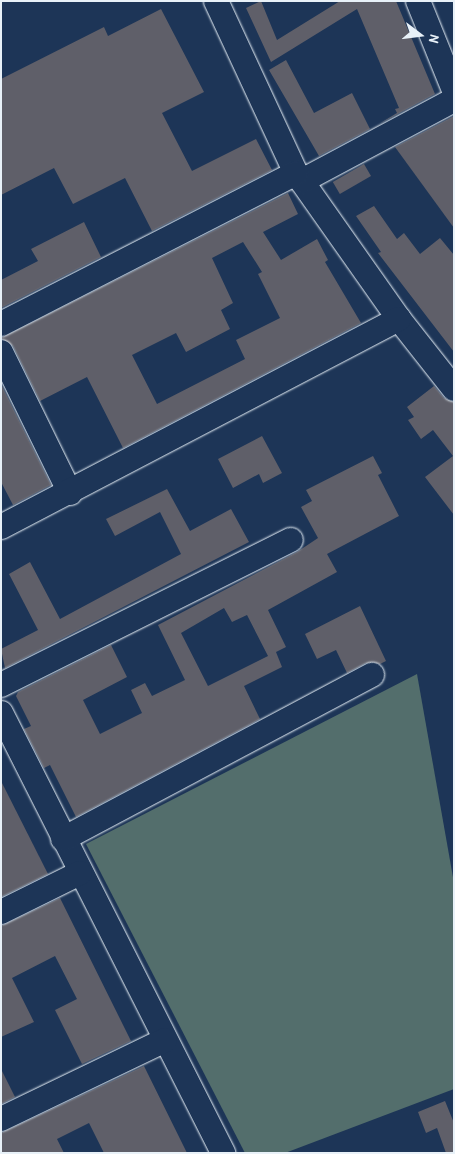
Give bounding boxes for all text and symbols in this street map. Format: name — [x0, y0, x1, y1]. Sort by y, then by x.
north arrow — [395, 10, 445, 60]
text: N — [425, 33, 445, 45]

